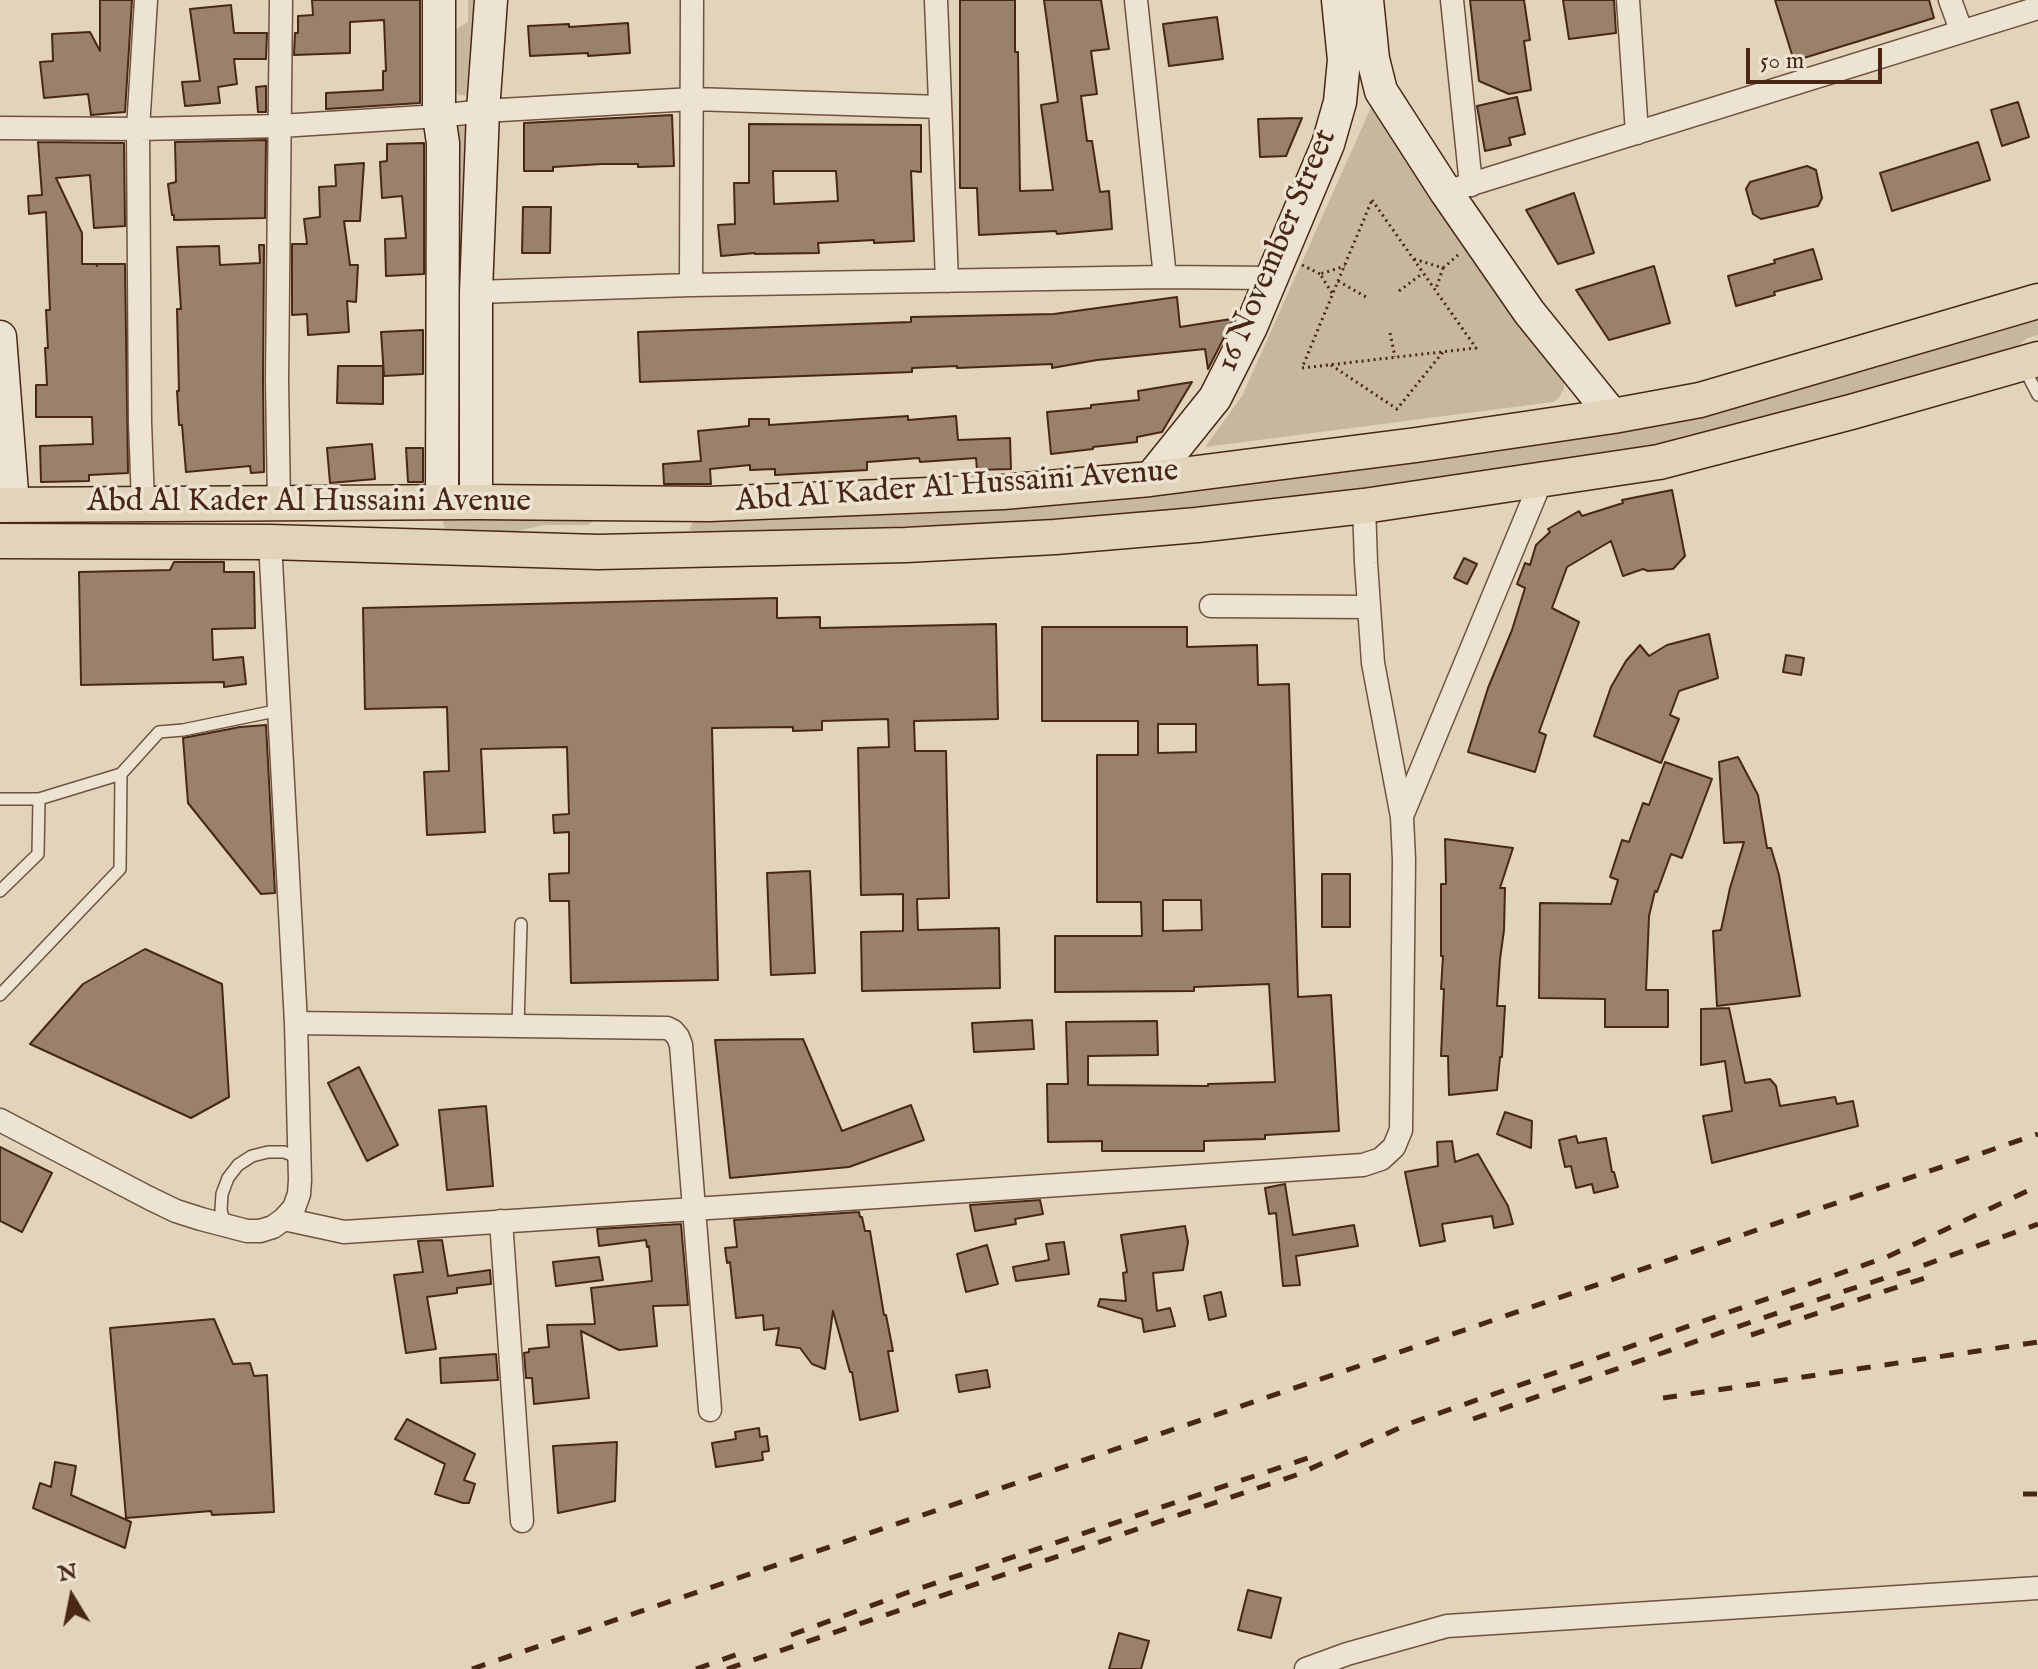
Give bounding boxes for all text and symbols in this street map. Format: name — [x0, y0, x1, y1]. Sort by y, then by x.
scale bar — [1750, 32, 1886, 82]
text: 50 m — [1760, 46, 1804, 77]
street label: 16 November Street — [1210, 124, 1346, 378]
street label: Abd Al Kader Al Hussaini Avenue — [734, 453, 1180, 523]
street label: Abd Al Kader Al Hussaini Avenue — [87, 484, 531, 522]
north arrow — [32, 1557, 112, 1637]
text: N — [56, 1558, 80, 1589]

